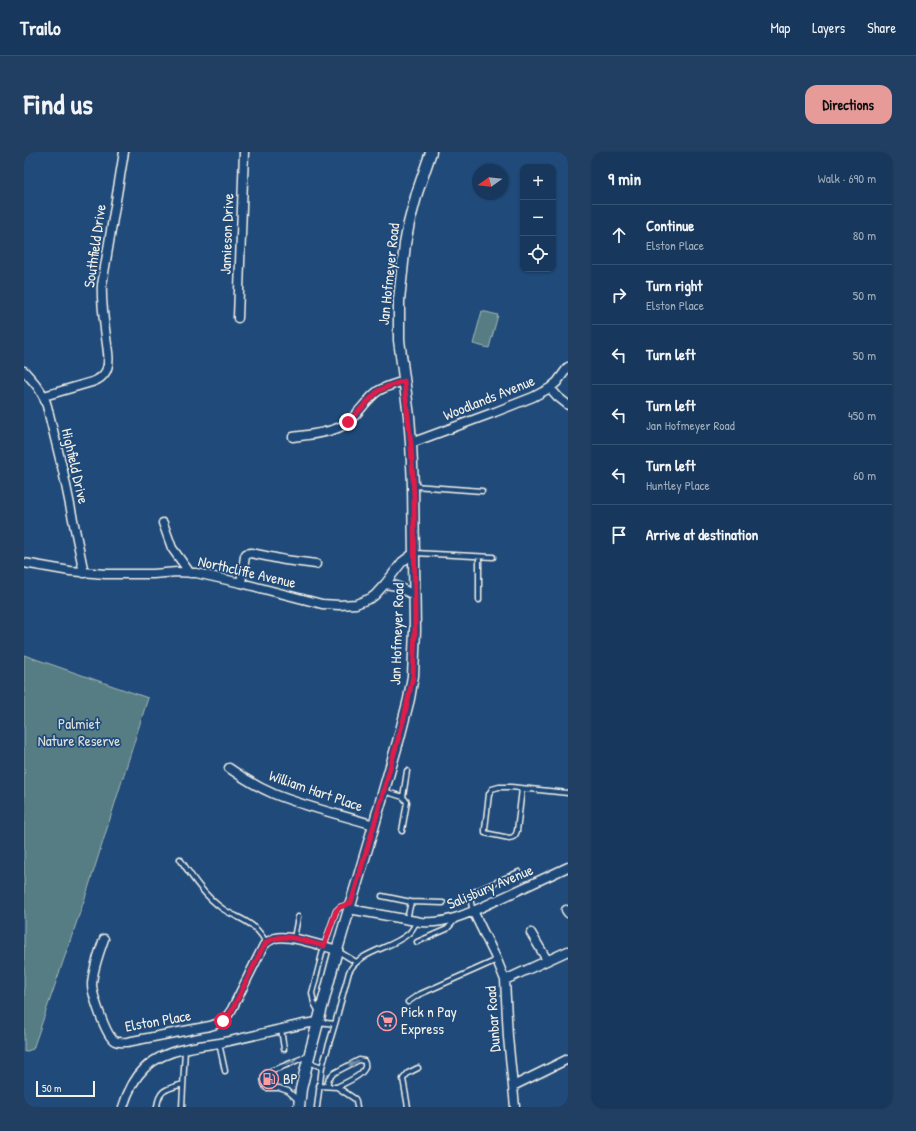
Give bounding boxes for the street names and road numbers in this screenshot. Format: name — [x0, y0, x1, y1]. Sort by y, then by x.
street label: Jamieson Drive — [215, 193, 238, 275]
street label: Southfield Drive — [78, 203, 111, 289]
street label: Jan Hofmeyer Road — [373, 222, 404, 326]
street label: Woodlands Avenue — [440, 370, 538, 425]
street label: Highfield Drive — [57, 426, 94, 506]
street label: Northcliffe Avenue — [196, 550, 298, 593]
street label: Jan Hofmeyer Road — [384, 582, 409, 686]
street label: William Hart Place — [266, 765, 366, 816]
street label: Salisbury Avenue — [444, 859, 536, 914]
street label: Dunbar Road — [480, 985, 505, 1053]
street label: Elston Place — [123, 1004, 193, 1037]

